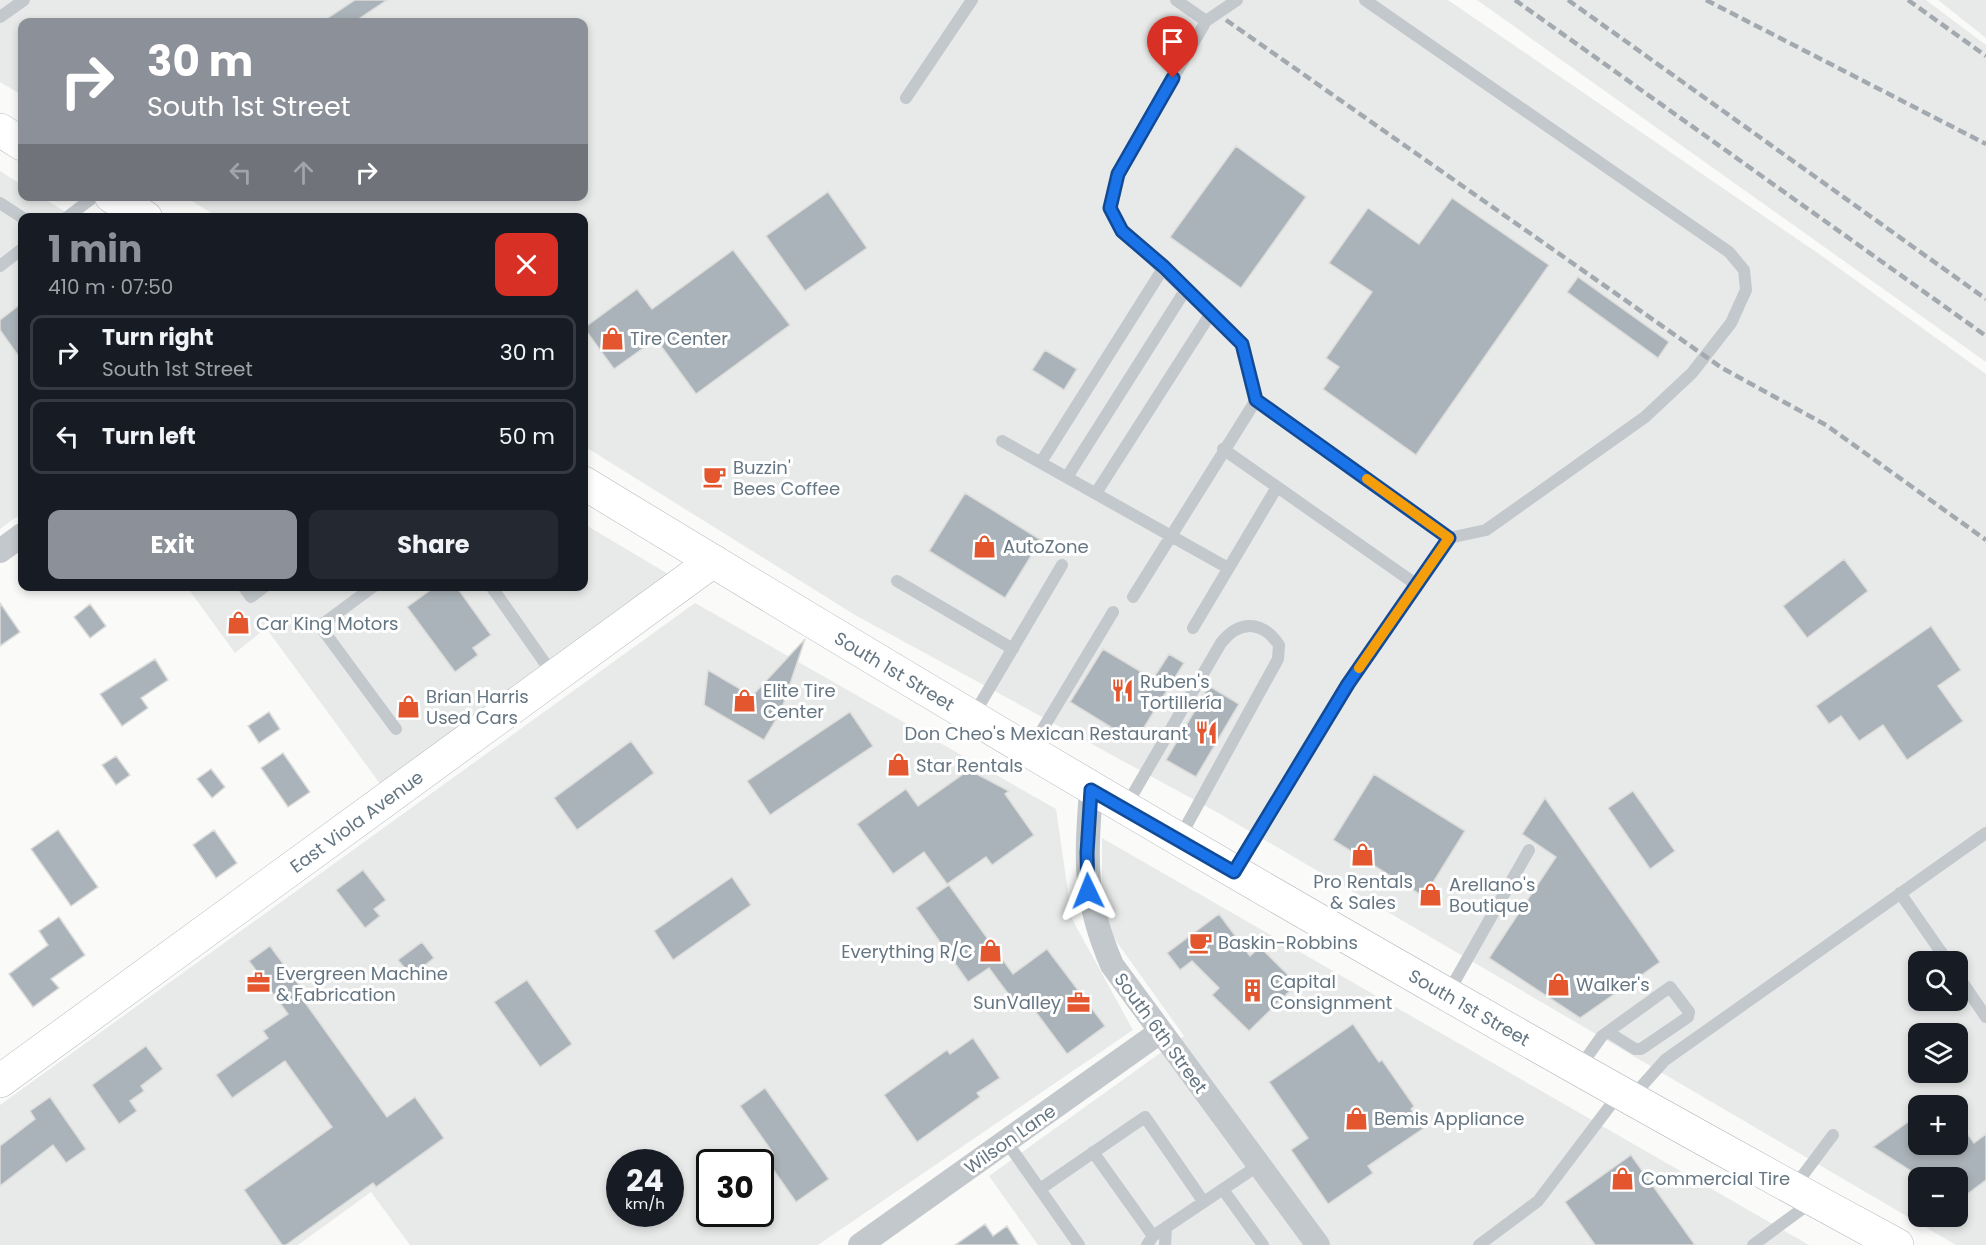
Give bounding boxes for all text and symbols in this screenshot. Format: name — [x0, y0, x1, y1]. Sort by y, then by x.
pin — [1147, 16, 1198, 78]
icon: arrive — [1156, 25, 1189, 58]
text: 30 m — [147, 32, 253, 91]
icon: right — [48, 42, 126, 120]
text: South 1st Street — [147, 88, 351, 125]
icon: left — [224, 156, 257, 189]
icon: ahead — [287, 156, 320, 189]
icon: right — [350, 156, 383, 189]
text: 1 min — [48, 224, 142, 275]
button: close — [495, 233, 558, 296]
text: 410 m · 07:50 — [48, 273, 173, 301]
text: Turn right — [102, 322, 213, 353]
shop icon: Tire Center — [599, 325, 625, 351]
place label: Tire Center — [630, 326, 728, 351]
icon: right — [51, 336, 84, 369]
text: 30 m — [500, 337, 555, 368]
text: South 1st Street — [102, 355, 253, 383]
icon: left — [51, 420, 84, 453]
text: Turn left — [102, 421, 196, 452]
text: 50 m — [499, 421, 555, 452]
place label: Buzzin' Bees Coffee — [733, 455, 840, 501]
cafe icon: Buzzin' Bees Coffee — [702, 464, 728, 490]
button: Exit — [48, 510, 297, 579]
button: Share — [309, 510, 558, 579]
shop icon: AutoZone — [972, 533, 998, 559]
place label: AutoZone — [1003, 534, 1089, 559]
shop icon: Car King Motors — [225, 610, 251, 636]
place label: Car King Motors — [256, 611, 399, 636]
street label: South 1st Street — [830, 625, 959, 716]
place label: Ruben's Tortillería — [1140, 669, 1222, 715]
place label: Elite Tire Center — [763, 678, 836, 724]
restaurant icon: Ruben's Tortillería — [1109, 678, 1135, 704]
place label: Brian Harris Used Cars — [426, 684, 529, 730]
shop icon: Elite Tire Center — [732, 687, 758, 713]
shop icon: Brian Harris Used Cars — [395, 693, 421, 719]
restaurant icon: Don Cheo's Mexican Restaurant — [1193, 720, 1219, 746]
place label: Don Cheo's Mexican Restaurant — [904, 721, 1188, 746]
shop icon: Star Rentals — [885, 752, 911, 778]
place label: Star Rentals — [916, 753, 1023, 778]
street label: East Viola Avenue — [285, 764, 428, 878]
shop icon: Pro Rentals & Sales — [1350, 842, 1376, 868]
position arrow — [1056, 859, 1120, 923]
place label: Pro Rentals & Sales — [1313, 869, 1413, 915]
place label: Arellano's Boutique — [1449, 872, 1535, 918]
shop icon: Arellano's Boutique — [1418, 881, 1444, 907]
cafe icon: Baskin-Robbins — [1187, 929, 1213, 955]
place label: Baskin-Robbins — [1218, 930, 1358, 955]
shop icon: Everything R/C — [978, 938, 1004, 964]
place label: Everything R/C — [841, 939, 973, 964]
map controls — [1908, 951, 1968, 1227]
button: search — [1908, 951, 1968, 1011]
place label: Evergreen Machine & Fabrication — [276, 961, 448, 1007]
street label: South 1st Street — [1404, 963, 1535, 1052]
street label: South 6th Street — [1109, 968, 1213, 1098]
place label: Capital Consignment — [1270, 969, 1392, 1015]
office icon: Evergreen Machine & Fabrication — [245, 970, 271, 996]
shop icon: Walker's — [1545, 971, 1571, 997]
place label: Walker's — [1576, 972, 1650, 997]
building icon: Capital Consignment — [1239, 978, 1265, 1004]
office icon: SunValley — [1066, 989, 1092, 1015]
place label: SunValley — [973, 990, 1061, 1015]
button: layers — [1908, 1023, 1968, 1083]
button: + — [1908, 1095, 1968, 1155]
street label: Wilson Lane — [959, 1098, 1061, 1180]
shop icon: Bemis Appliance — [1343, 1105, 1369, 1131]
place label: Bemis Appliance — [1374, 1106, 1524, 1131]
speed limit sign: 30 — [696, 1149, 774, 1227]
text: 24 — [626, 1159, 664, 1202]
shop icon: Commercial Tire — [1610, 1165, 1636, 1191]
place label: Commercial Tire — [1641, 1166, 1790, 1191]
button: − — [1908, 1167, 1968, 1227]
text: km/h — [625, 1193, 665, 1214]

